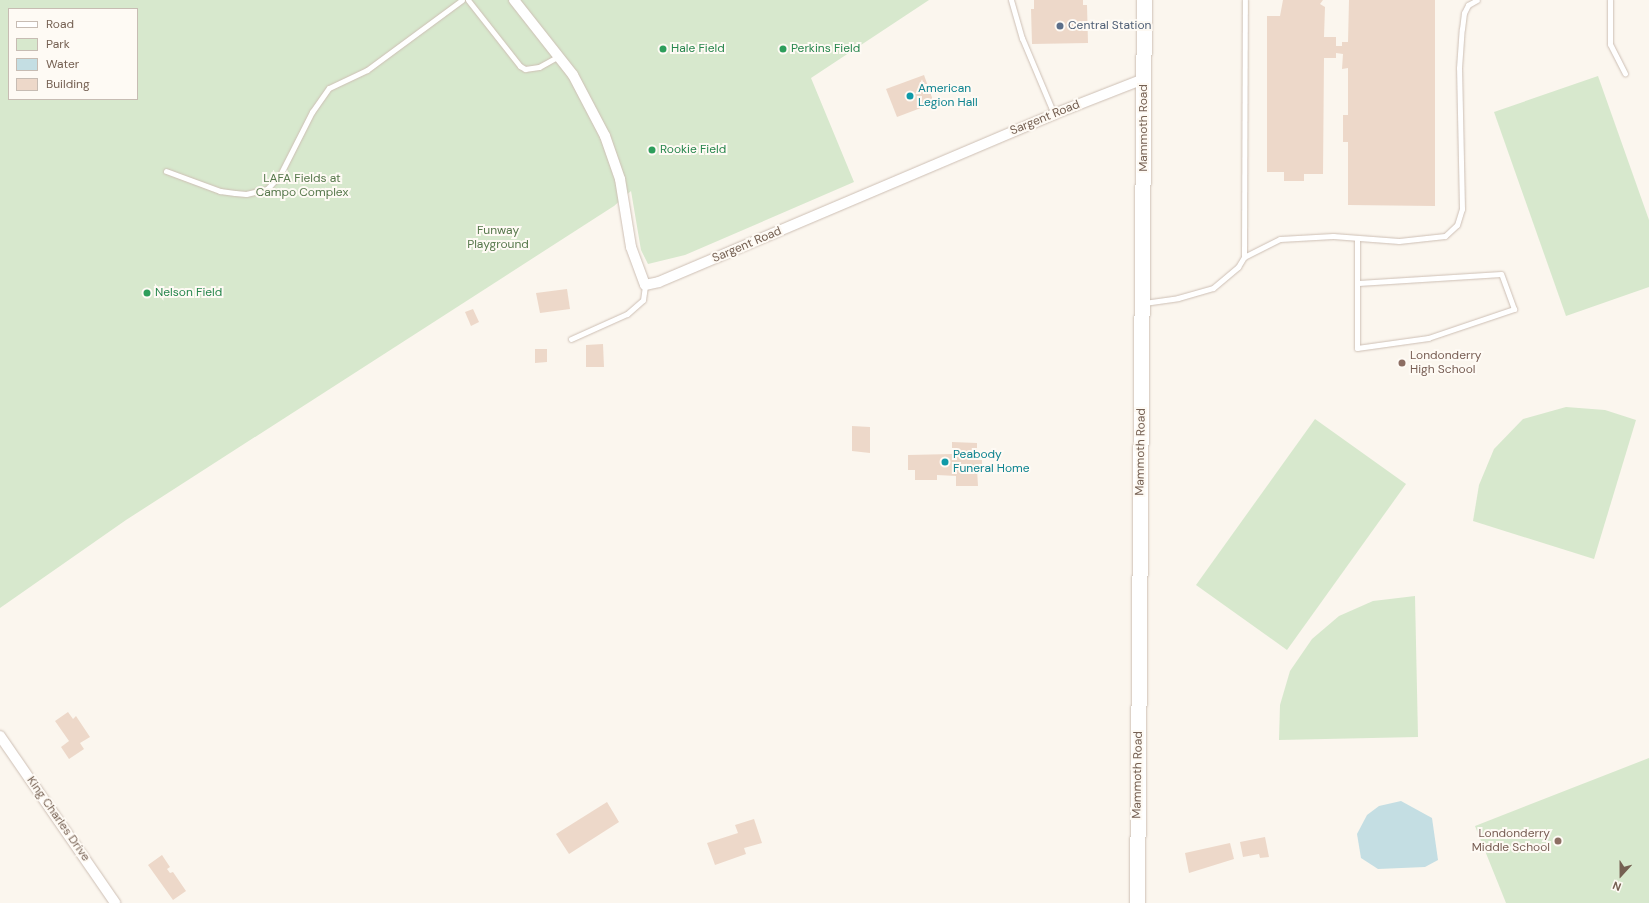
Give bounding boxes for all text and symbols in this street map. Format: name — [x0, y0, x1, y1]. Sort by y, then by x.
legend — [8, 8, 138, 100]
text: Road — [46, 16, 74, 32]
place label: Central Station — [1068, 19, 1151, 33]
marker: Central Station — [1055, 21, 1065, 31]
text: Park — [46, 36, 70, 52]
place label: Hale Field — [671, 42, 725, 56]
place label: Perkins Field — [791, 42, 860, 56]
marker: Hale Field — [658, 44, 668, 54]
marker: Perkins Field — [778, 44, 788, 54]
text: Water — [46, 56, 79, 72]
text: Building — [46, 76, 90, 92]
place label: American Legion Hall — [918, 82, 978, 110]
street label: Mammoth Road — [1137, 84, 1151, 172]
marker: American Legion Hall — [905, 91, 915, 101]
street label: Sargent Road — [1008, 98, 1082, 138]
place label: Rookie Field — [660, 143, 726, 157]
marker: Rookie Field — [647, 145, 657, 155]
park label: LAFA Fields at Campo Complex — [256, 172, 348, 200]
park label: Funway Playground — [467, 224, 529, 252]
street label: Sargent Road — [710, 224, 784, 266]
place label: Nelson Field — [155, 286, 222, 300]
marker: Nelson Field — [142, 288, 152, 298]
place label: Londonderry High School — [1410, 349, 1481, 377]
marker: Londonderry High School — [1397, 358, 1407, 368]
street label: Mammoth Road — [1133, 408, 1149, 496]
place label: Peabody Funeral Home — [953, 448, 1030, 476]
marker: Peabody Funeral Home — [940, 457, 950, 467]
street label: Mammoth Road — [1130, 731, 1146, 819]
street label: King Charles Drive — [23, 774, 93, 864]
place label: Londonderry Middle School — [1472, 827, 1550, 855]
marker: Londonderry Middle School — [1553, 836, 1563, 846]
north arrow — [1601, 855, 1641, 895]
text: N — [1610, 878, 1623, 894]

